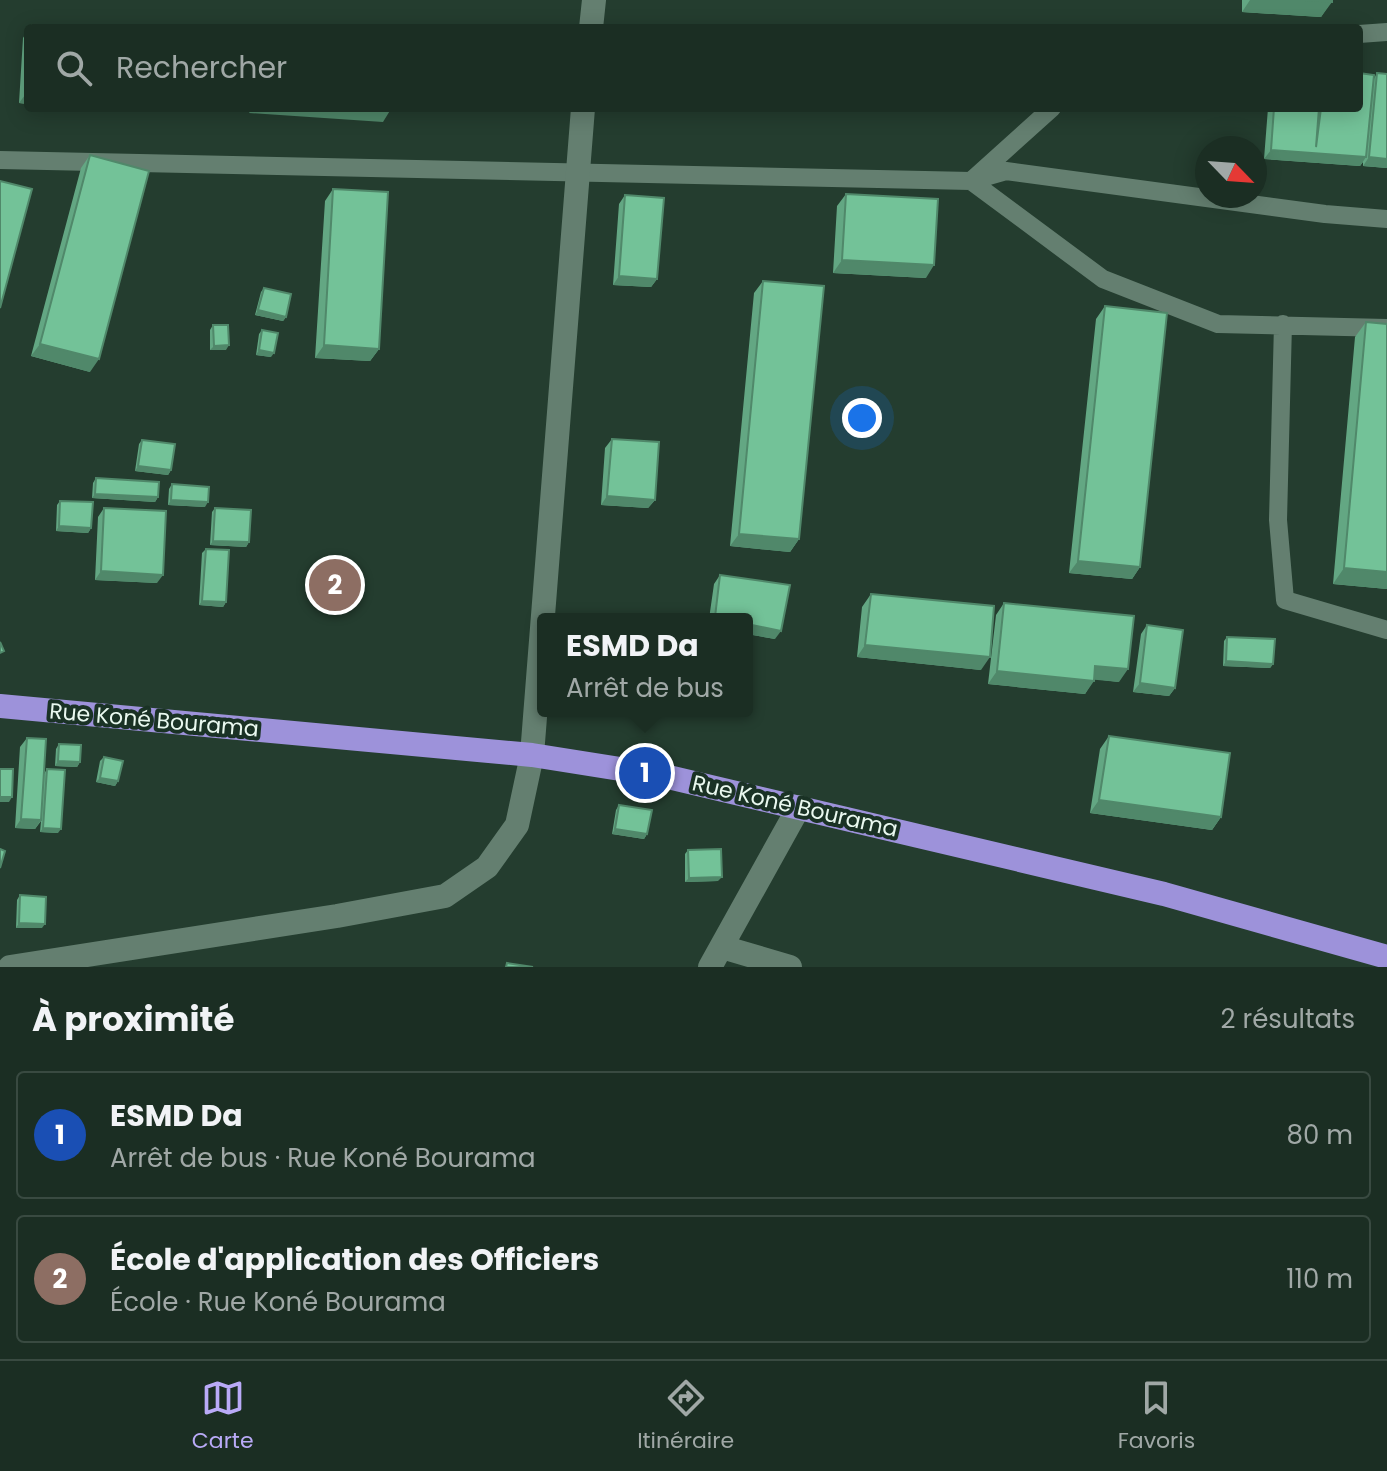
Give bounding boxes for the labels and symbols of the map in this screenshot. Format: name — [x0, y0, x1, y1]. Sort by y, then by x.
north arrow — [1195, 136, 1267, 208]
your location — [842, 398, 882, 438]
pin: 2 — [309, 555, 361, 615]
street label: Rue Koné Bourama — [48, 695, 260, 745]
pin: 1 — [619, 743, 671, 803]
street label: Rue Koné Bourama — [689, 767, 901, 845]

